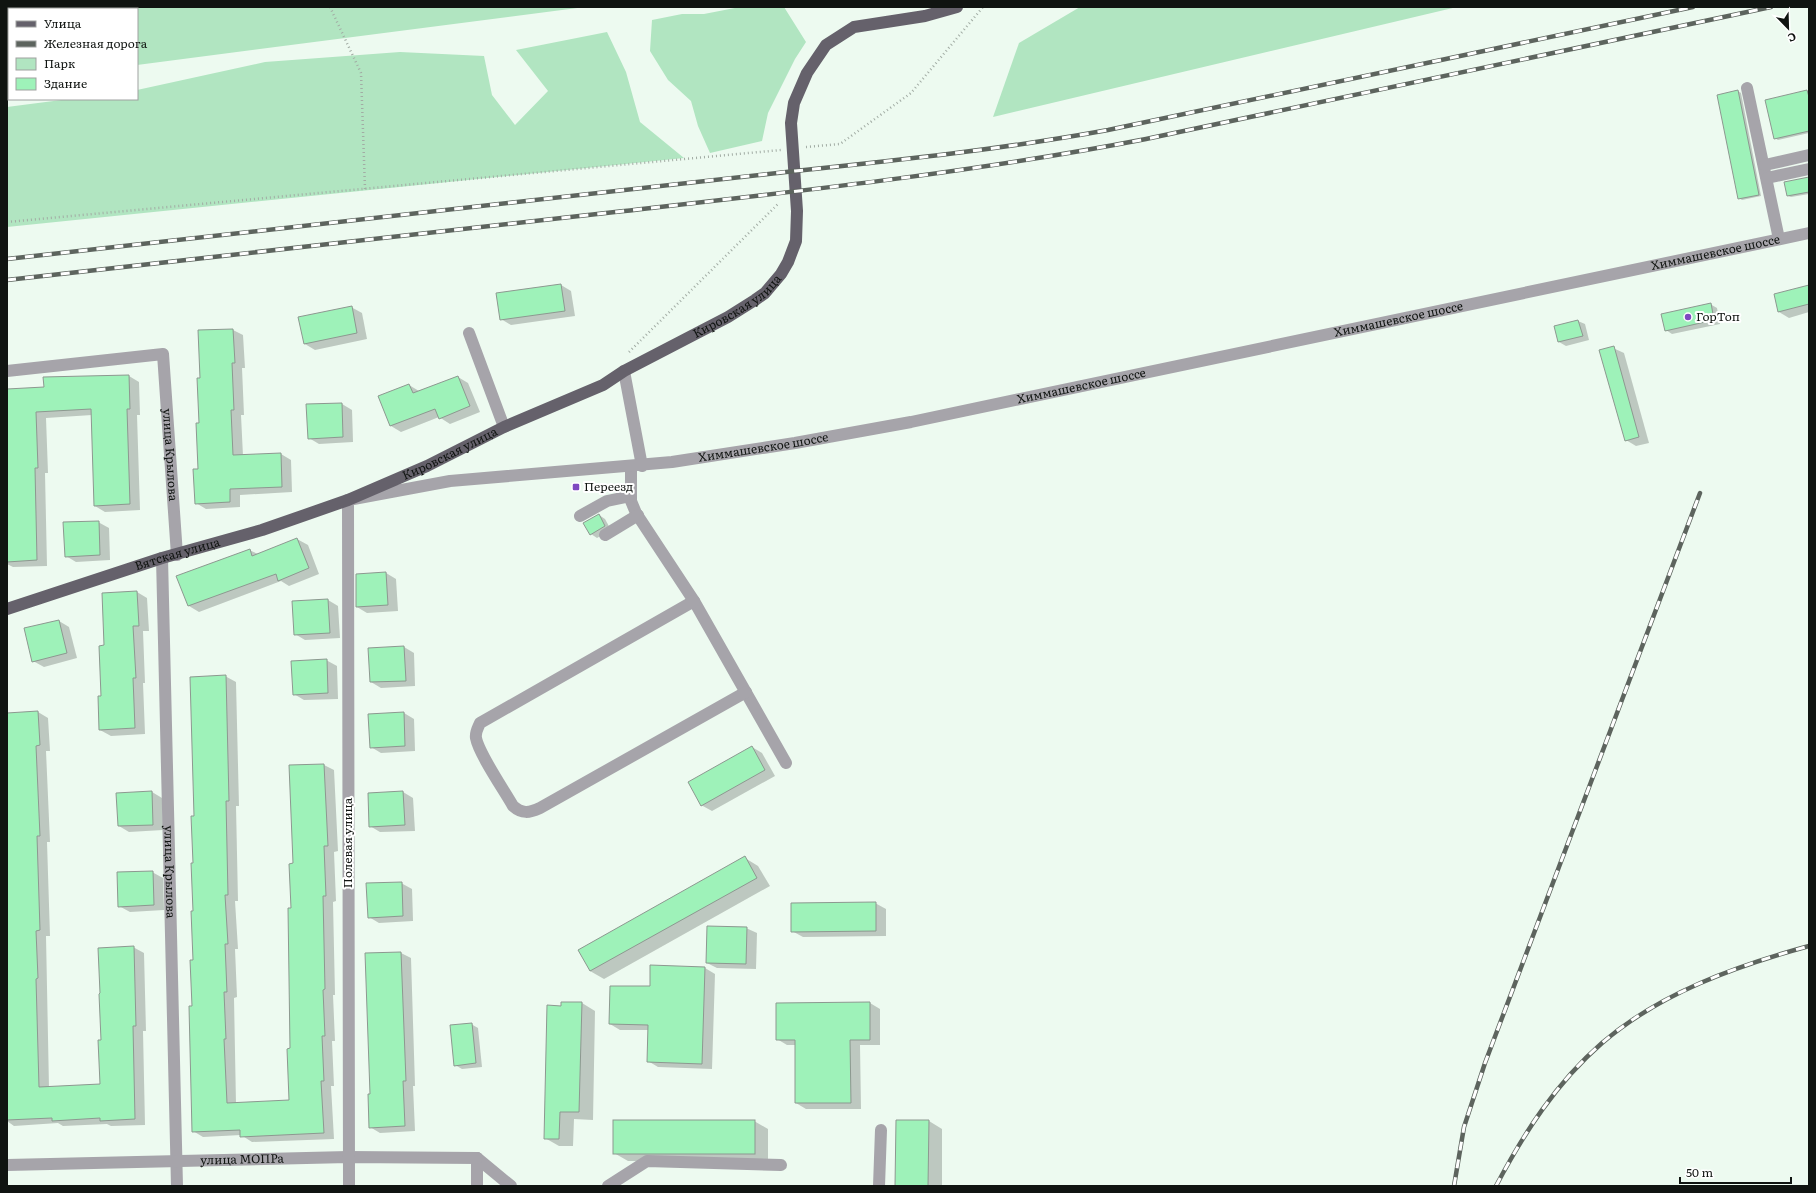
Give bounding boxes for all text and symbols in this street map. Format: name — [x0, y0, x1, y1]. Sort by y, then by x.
legend — [8, 8, 138, 100]
north arrow — [1768, 8, 1808, 48]
text: Улица — [44, 14, 82, 32]
text: С — [1785, 29, 1799, 47]
text: Железная дорога — [44, 34, 148, 52]
text: Парк — [44, 54, 75, 72]
text: Здание — [44, 74, 87, 92]
street label: Химмашевское шоссе — [1649, 229, 1781, 274]
street label: Кировская улица — [689, 270, 785, 342]
street label: Химмашевское шоссе — [1332, 296, 1464, 341]
place label: ГорТоп — [1696, 307, 1740, 325]
marker: ГорТоп — [1683, 312, 1693, 322]
street label: Химмашевское шоссе — [1015, 363, 1147, 408]
street label: улица Крылова — [159, 408, 183, 502]
street label: Кировская улица — [399, 422, 501, 484]
street label: Химмашевское шоссе — [697, 427, 830, 466]
place label: Переезд — [584, 477, 633, 495]
marker: Переезд — [571, 482, 581, 492]
street label: Вятская улица — [132, 532, 222, 574]
street label: Полевая улица — [338, 797, 356, 888]
street label: улица Крылова — [160, 825, 181, 919]
street label: улица МОПРа — [200, 1148, 285, 1168]
scale bar — [1680, 1159, 1791, 1185]
text: 50 m — [1686, 1163, 1713, 1181]

